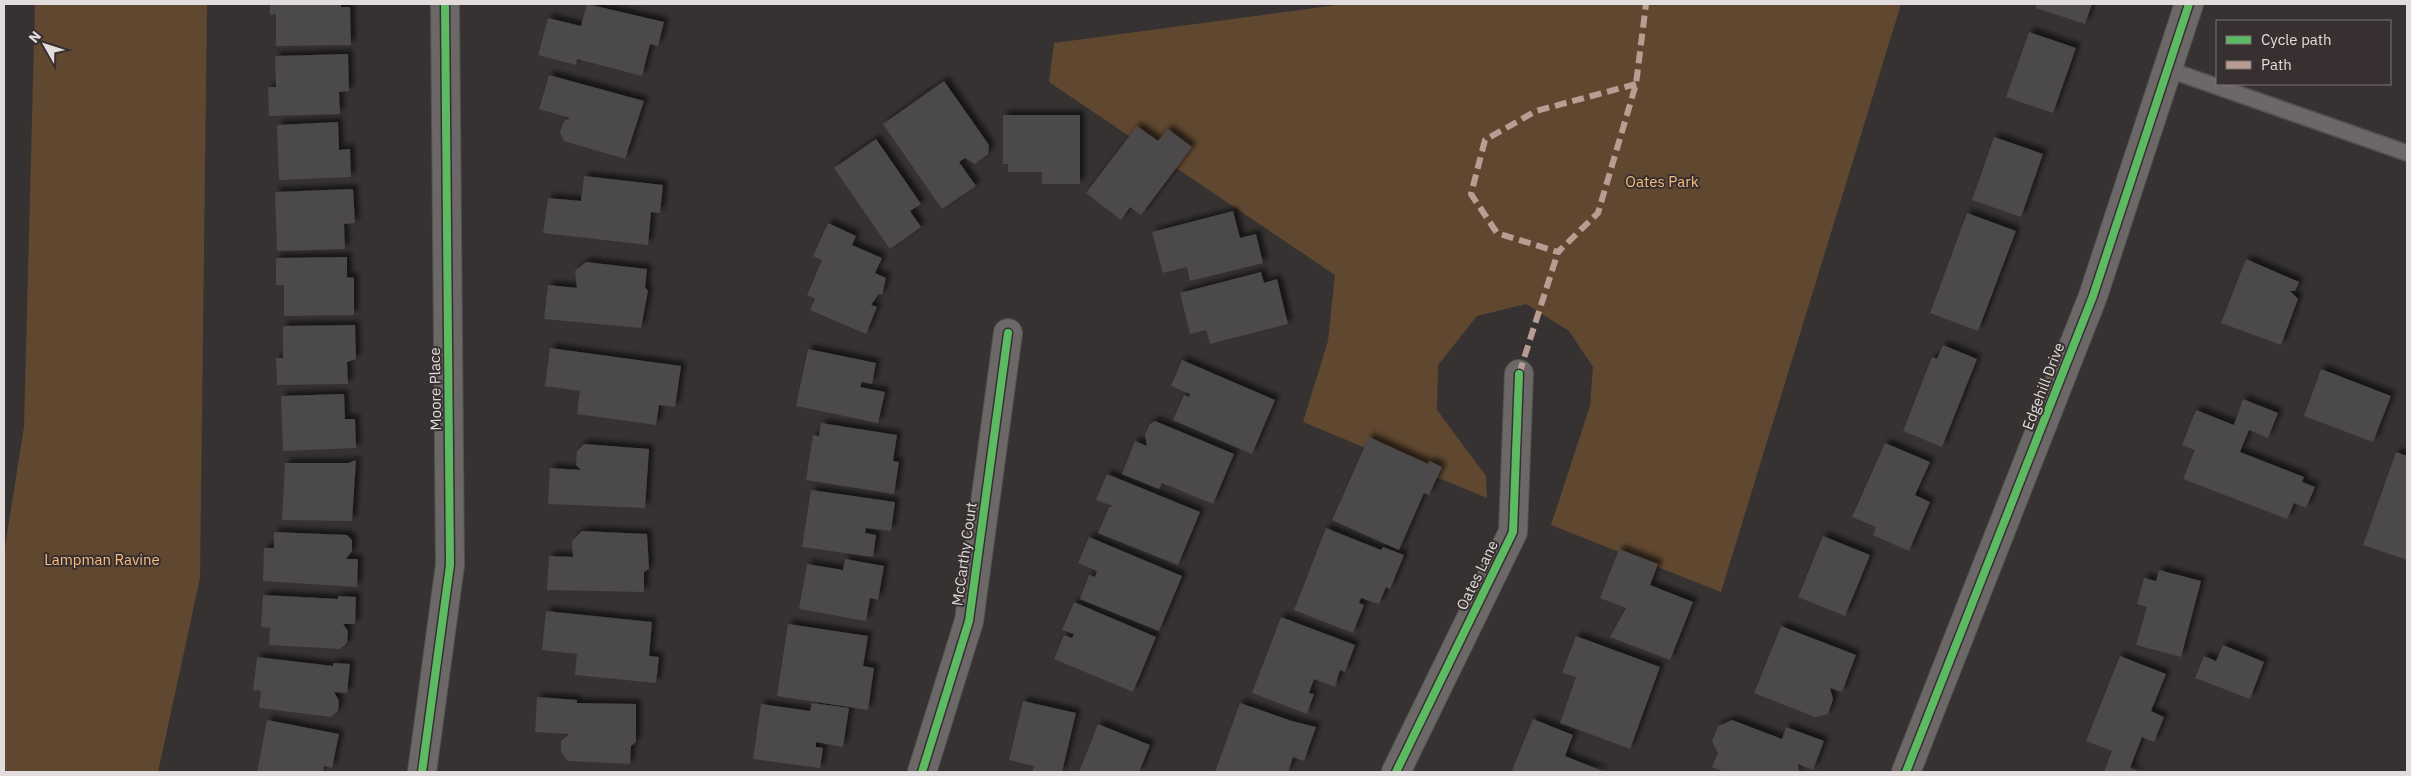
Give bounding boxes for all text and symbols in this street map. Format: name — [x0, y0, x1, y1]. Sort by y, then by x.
north arrow — [20, 20, 70, 70]
legend — [2216, 20, 2391, 85]
text: N — [25, 27, 45, 46]
text: Cycle path — [2261, 30, 2332, 49]
text: Path — [2261, 55, 2292, 74]
park label: Oates Park — [1625, 172, 1699, 191]
street label: Edgehill Drive — [2018, 340, 2068, 432]
street label: Moore Place — [425, 347, 445, 431]
street label: McCarthy Court — [947, 501, 981, 607]
street label: Oates Lane — [1452, 537, 1502, 613]
park label: Lampman Ravine — [44, 550, 160, 569]

